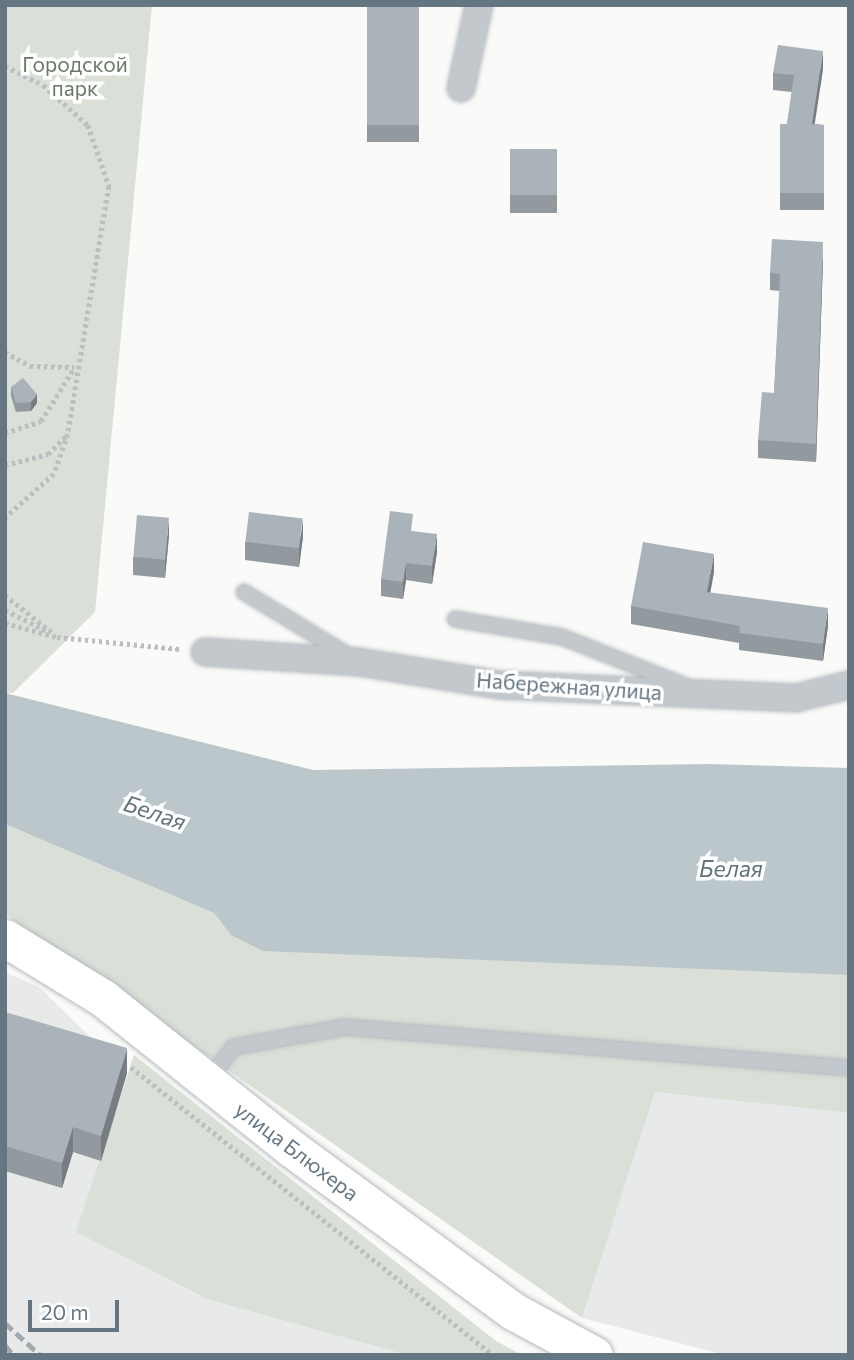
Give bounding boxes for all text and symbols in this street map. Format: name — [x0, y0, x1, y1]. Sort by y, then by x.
park label: Городской парк — [22, 51, 128, 101]
street label: Набережная улица — [475, 667, 663, 705]
water label: Белая — [120, 789, 190, 835]
water label: Белая — [699, 854, 763, 882]
street label: улица Блюхера — [230, 1096, 364, 1206]
scale bar — [32, 1286, 122, 1330]
text: 20 m — [41, 1299, 89, 1324]

